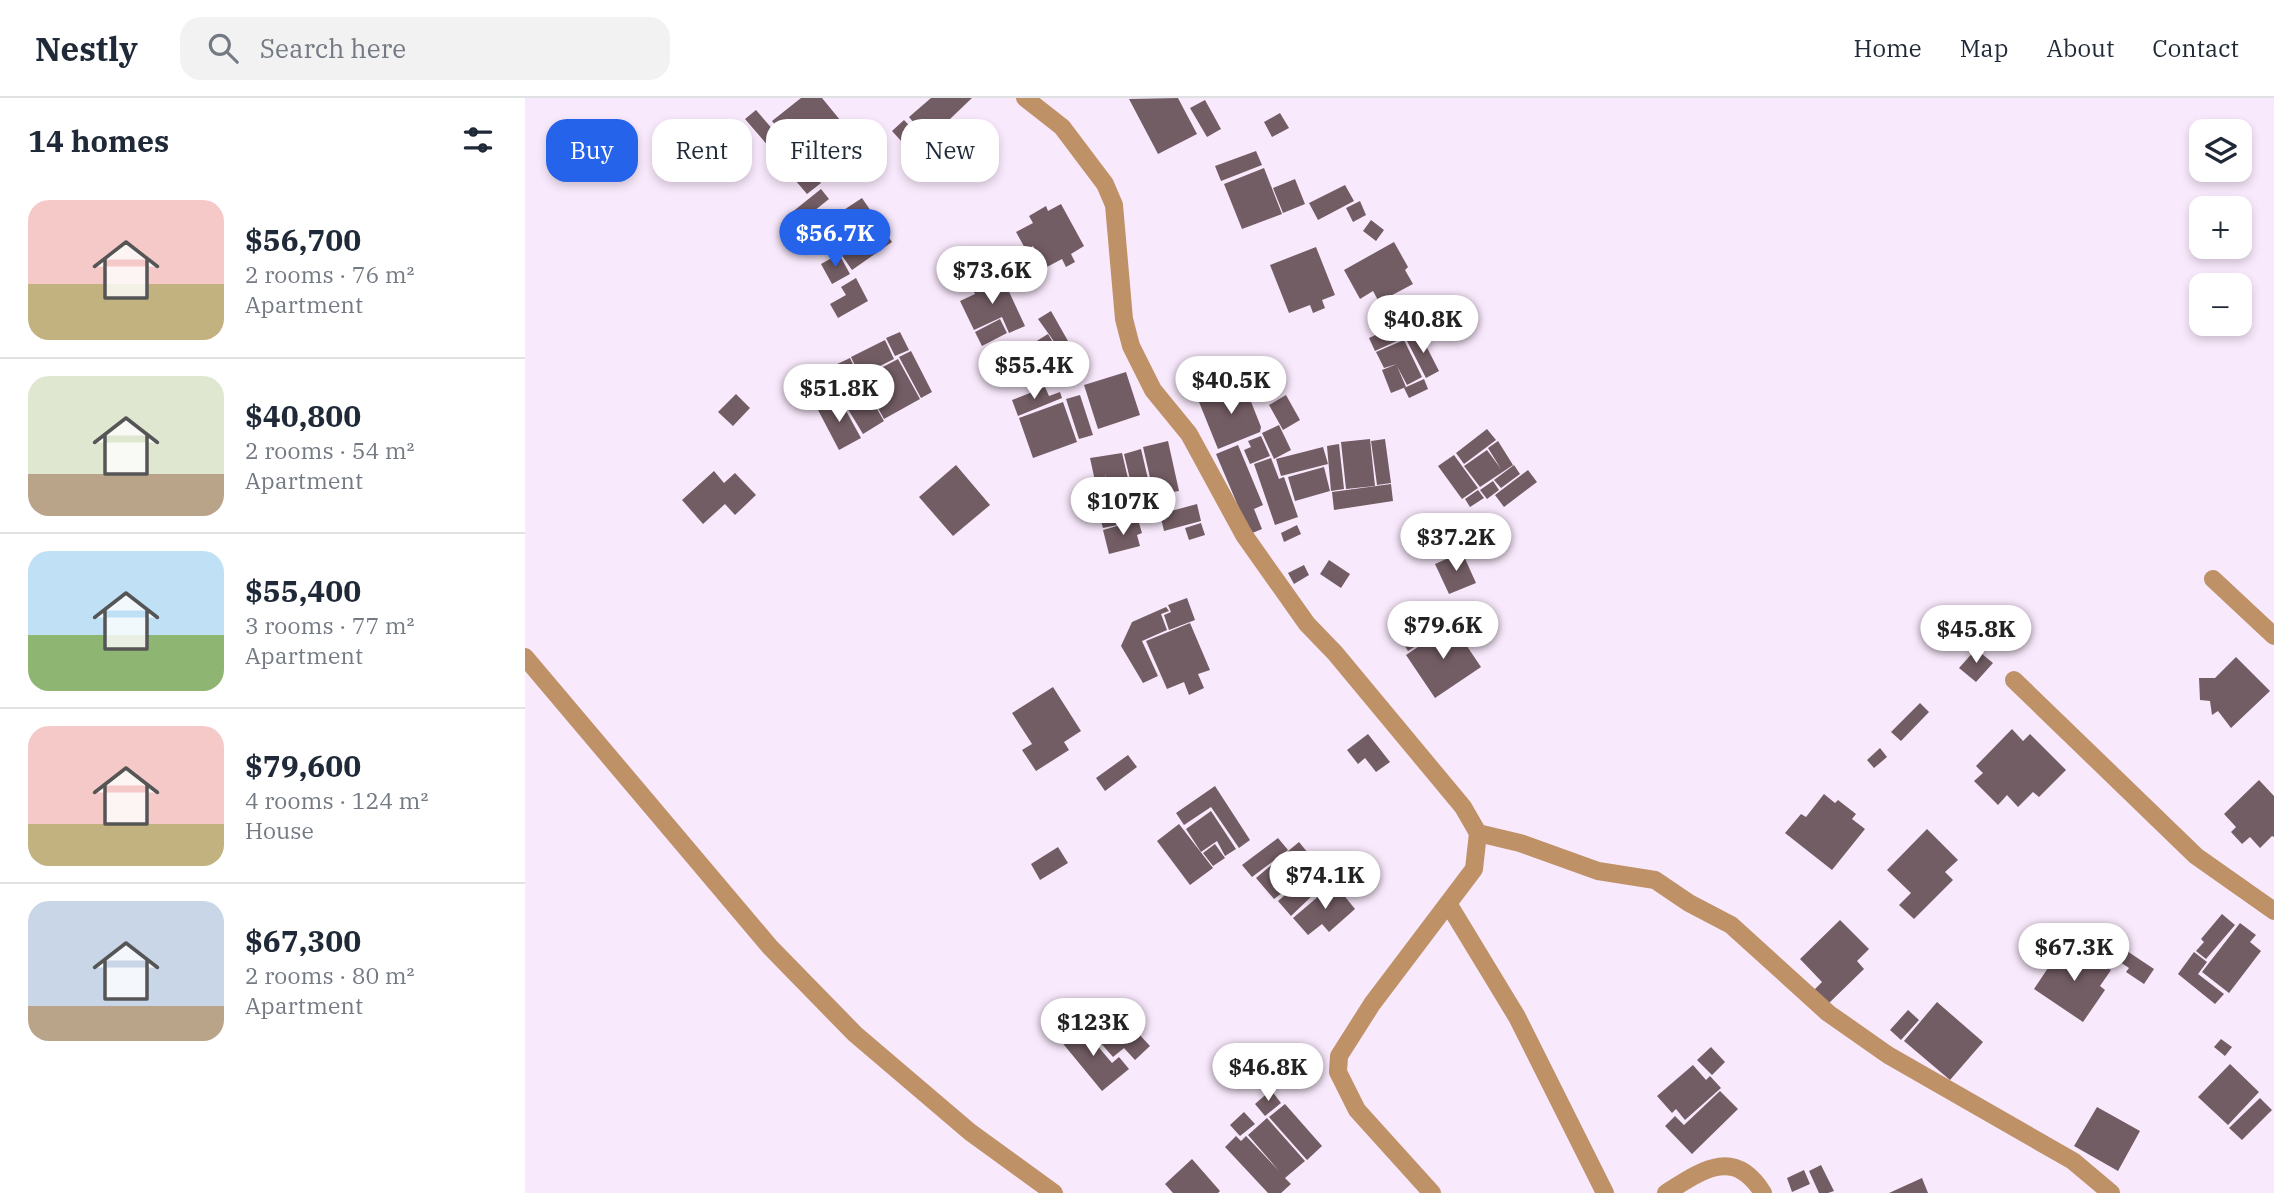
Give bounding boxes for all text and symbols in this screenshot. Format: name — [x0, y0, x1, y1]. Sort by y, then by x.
search box — [180, 17, 670, 80]
text: Nestly — [35, 27, 138, 70]
icon: search — [204, 29, 242, 67]
text: Search here — [260, 31, 406, 65]
text: Home — [1854, 32, 1922, 64]
text: Map — [1960, 32, 2008, 64]
text: About — [2046, 32, 2114, 64]
text: Contact — [2152, 32, 2239, 64]
chip: Buy — [546, 119, 638, 182]
chip: Rent — [652, 119, 752, 182]
chip: Filters — [766, 119, 887, 182]
chip: New — [901, 119, 999, 182]
map controls — [2189, 119, 2252, 336]
button: layers — [2189, 119, 2252, 182]
text: 14 homes — [28, 121, 169, 160]
icon: filters — [459, 121, 497, 159]
button: + — [2189, 196, 2252, 259]
pin: $56.7K — [778, 209, 892, 269]
text: $56.7K — [795, 217, 875, 247]
text: $56,700 — [245, 220, 361, 259]
icon: home — [84, 228, 168, 312]
pin: $73.6K — [935, 246, 1049, 306]
text: $73.6K — [952, 254, 1032, 284]
text: 2 rooms · 76 m² — [245, 259, 415, 289]
button: − — [2189, 273, 2252, 336]
text: Apartment — [245, 289, 363, 319]
pin: $40.8K — [1366, 296, 1480, 355]
text: $40.8K — [1383, 303, 1463, 333]
pin: $55.4K — [977, 342, 1091, 401]
text: $55.4K — [994, 349, 1074, 379]
pin: $40.5K — [1174, 356, 1288, 416]
pin: $51.8K — [782, 364, 896, 424]
text: $40.5K — [1191, 364, 1271, 394]
text: $51.8K — [799, 372, 879, 402]
text: $40,800 — [245, 396, 361, 435]
icon: home — [84, 404, 168, 488]
text: 2 rooms · 54 m² — [245, 435, 415, 465]
text: Apartment — [245, 465, 363, 495]
pin: $107K — [1074, 478, 1172, 537]
text: $107K — [1087, 485, 1159, 515]
pin: $37.2K — [1399, 514, 1513, 573]
text: $37.2K — [1416, 521, 1496, 551]
text: $55,400 — [245, 571, 361, 610]
icon: home — [84, 579, 168, 663]
pin: $79.6K — [1386, 602, 1500, 661]
pin: $45.8K — [1919, 606, 2033, 665]
text: $79.6K — [1403, 609, 1483, 639]
text: 3 rooms · 77 m² — [245, 610, 415, 640]
text: $45.8K — [1936, 613, 2016, 643]
text: Apartment — [245, 640, 363, 670]
text: $79,600 — [245, 746, 361, 785]
icon: home — [84, 754, 168, 838]
text: 4 rooms · 124 m² — [245, 785, 428, 815]
text: House — [245, 815, 314, 845]
pin: $74.1K — [1268, 852, 1382, 911]
text: $74.1K — [1285, 859, 1365, 889]
text: $67,300 — [245, 921, 361, 960]
pin: $67.3K — [2017, 924, 2131, 983]
icon: home — [84, 929, 168, 1013]
text: $67.3K — [2034, 931, 2114, 961]
text: 2 rooms · 80 m² — [245, 960, 415, 990]
text: Apartment — [245, 990, 363, 1020]
pin: $123K — [1044, 998, 1142, 1058]
text: $123K — [1057, 1006, 1129, 1036]
pin: $46.8K — [1211, 1044, 1325, 1103]
text: $46.8K — [1228, 1051, 1308, 1081]

